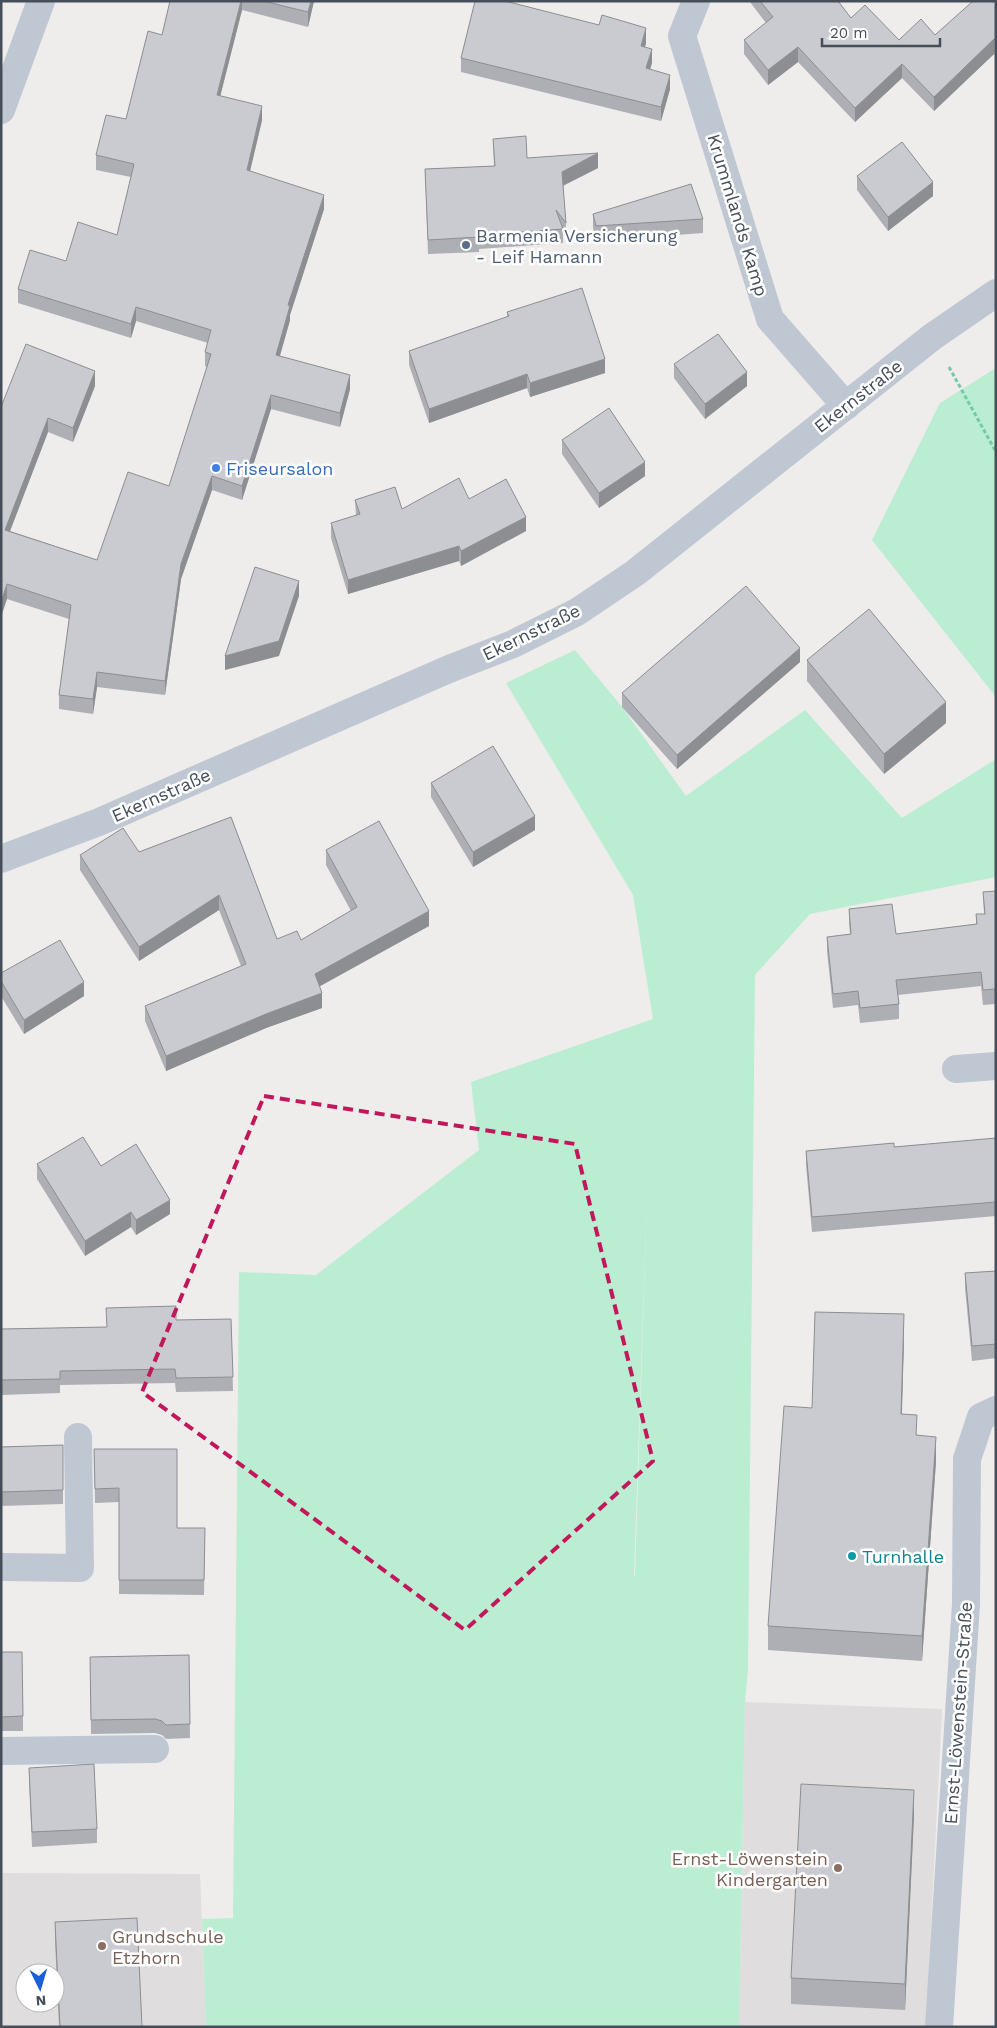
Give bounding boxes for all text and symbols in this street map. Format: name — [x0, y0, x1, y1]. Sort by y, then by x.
scale bar — [822, 15, 940, 47]
text: 20 m — [830, 24, 868, 42]
street label: Krummlands Kamp — [703, 131, 773, 299]
place label: Barmenia Versicherung - Leif Hamann — [476, 225, 678, 267]
marker: Barmenia Versicherung - Leif Hamann — [460, 239, 472, 251]
street label: Ekernstraße — [810, 355, 906, 437]
place label: Friseursalon — [226, 458, 333, 479]
marker: Friseursalon — [210, 462, 222, 474]
street label: Ekernstraße — [479, 599, 583, 665]
street label: Ekernstraße — [108, 764, 214, 826]
place label: Turnhalle — [862, 1546, 944, 1567]
marker: Turnhalle — [846, 1550, 858, 1562]
street label: Ernst-Löwenstein-Straße — [940, 1601, 976, 1825]
place label: Ernst-Löwenstein Kindergarten — [671, 1848, 828, 1890]
marker: Ernst-Löwenstein Kindergarten — [832, 1862, 844, 1874]
place label: Grundschule Etzhorn — [112, 1926, 224, 1968]
marker: Grundschule Etzhorn — [96, 1940, 108, 1952]
north arrow — [15, 1963, 65, 2013]
text: N — [35, 1993, 47, 2009]

